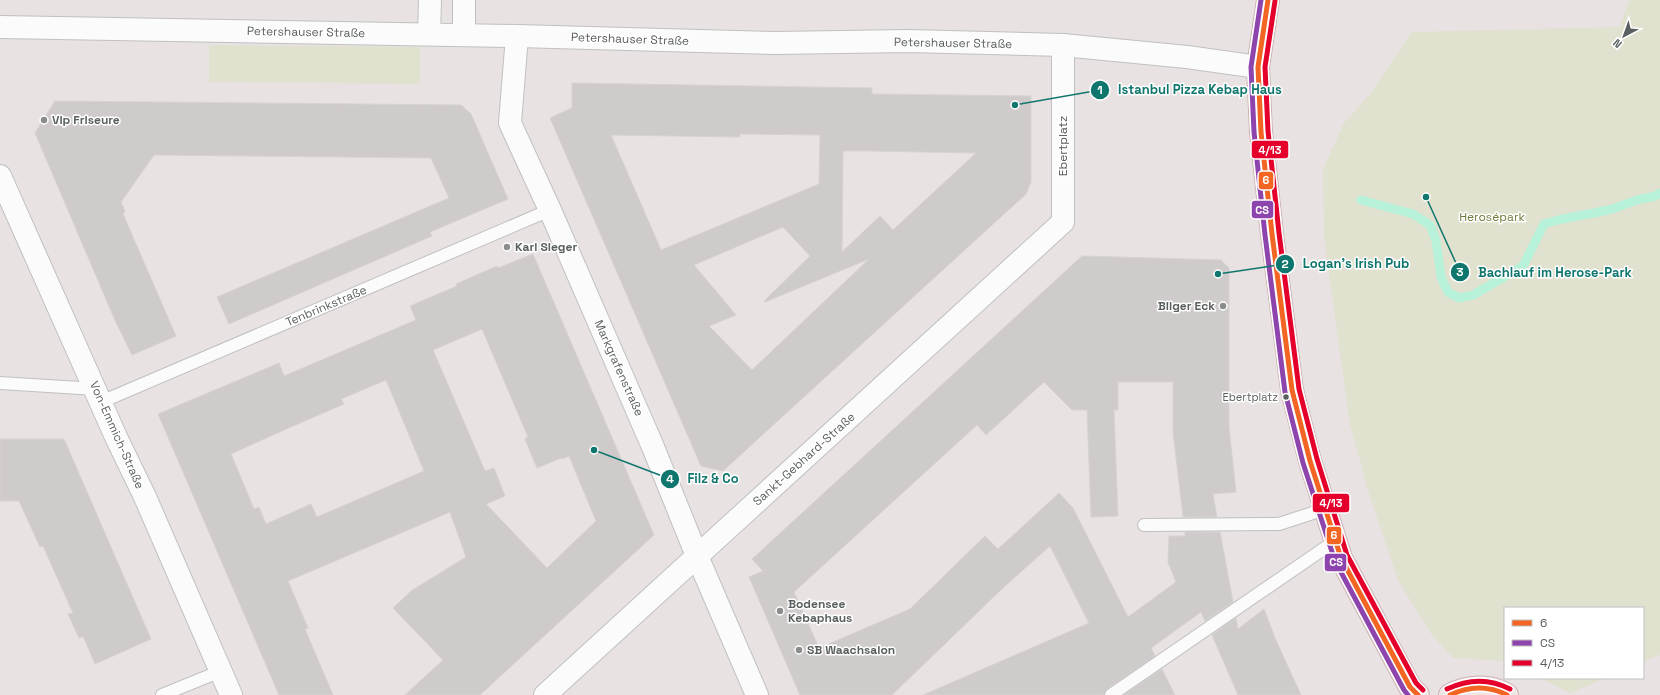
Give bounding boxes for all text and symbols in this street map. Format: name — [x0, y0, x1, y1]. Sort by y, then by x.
north arrow — [1604, 16, 1644, 56]
street label: Petershauser Straße — [247, 23, 365, 41]
street label: Petershauser Straße — [571, 29, 689, 49]
street label: Petershauser Straße — [894, 34, 1012, 52]
text: N — [1610, 36, 1625, 51]
callout: Istanbul Pizza Kebap Haus — [1090, 77, 1290, 102]
text: Istanbul Pizza Kebap Haus — [1118, 81, 1282, 98]
text: 1 — [1097, 82, 1103, 98]
place label: Vip Friseure — [52, 112, 120, 128]
marker: Vip Friseure — [39, 115, 49, 125]
street label: Ebertplatz — [1055, 116, 1071, 176]
line badge: 4/13 — [1251, 140, 1289, 159]
text: 4/13 — [1259, 143, 1282, 157]
line badge: 6 — [1258, 171, 1274, 190]
text: 6 — [1263, 173, 1270, 187]
line badge: CS — [1251, 200, 1274, 219]
text: CS — [1255, 203, 1269, 217]
park label: Herosépark — [1459, 209, 1525, 225]
place label: Karl Sieger — [515, 239, 577, 255]
marker: Karl Sieger — [502, 242, 512, 252]
callout: Logan's Irish Pub — [1275, 251, 1418, 276]
text: Logan's Irish Pub — [1303, 255, 1409, 272]
text: 2 — [1281, 256, 1289, 272]
callout: Bachlauf im Herose-Park — [1450, 260, 1640, 285]
text: 3 — [1456, 264, 1464, 280]
text: Bachlauf im Herose-Park — [1478, 264, 1633, 281]
street label: Tenbrinkstraße — [283, 282, 369, 330]
place label: Bilger Eck — [1158, 298, 1215, 314]
marker: Bilger Eck — [1218, 301, 1228, 311]
street label: Markgrafenstraße — [591, 317, 647, 419]
street label: Von-Emmich-Straße — [86, 379, 148, 491]
place label: Ebertplatz — [1222, 390, 1278, 404]
marker: Ebertplatz — [1281, 392, 1291, 402]
street label: Sankt-Gebhard-Straße — [750, 409, 858, 509]
callout: Filz & Co — [660, 466, 747, 491]
text: Filz & Co — [687, 470, 739, 487]
text: 4 — [666, 471, 674, 487]
line badge: 4/13 — [1312, 493, 1350, 513]
text: 4/13 — [1320, 496, 1343, 510]
line badge: 6 — [1326, 526, 1342, 545]
text: 6 — [1331, 528, 1338, 542]
line badge: CS — [1324, 553, 1347, 572]
text: CS — [1329, 555, 1343, 569]
place label: Bodensee Kebaphaus — [788, 596, 852, 626]
marker: Bodensee Kebaphaus — [775, 606, 785, 616]
legend — [1504, 607, 1644, 679]
text: 6 — [1540, 615, 1547, 631]
text: CS — [1540, 635, 1555, 651]
place label: SB Waachsalon — [807, 642, 895, 658]
marker: SB Waachsalon — [794, 645, 804, 655]
text: 4/13 — [1540, 655, 1564, 671]

